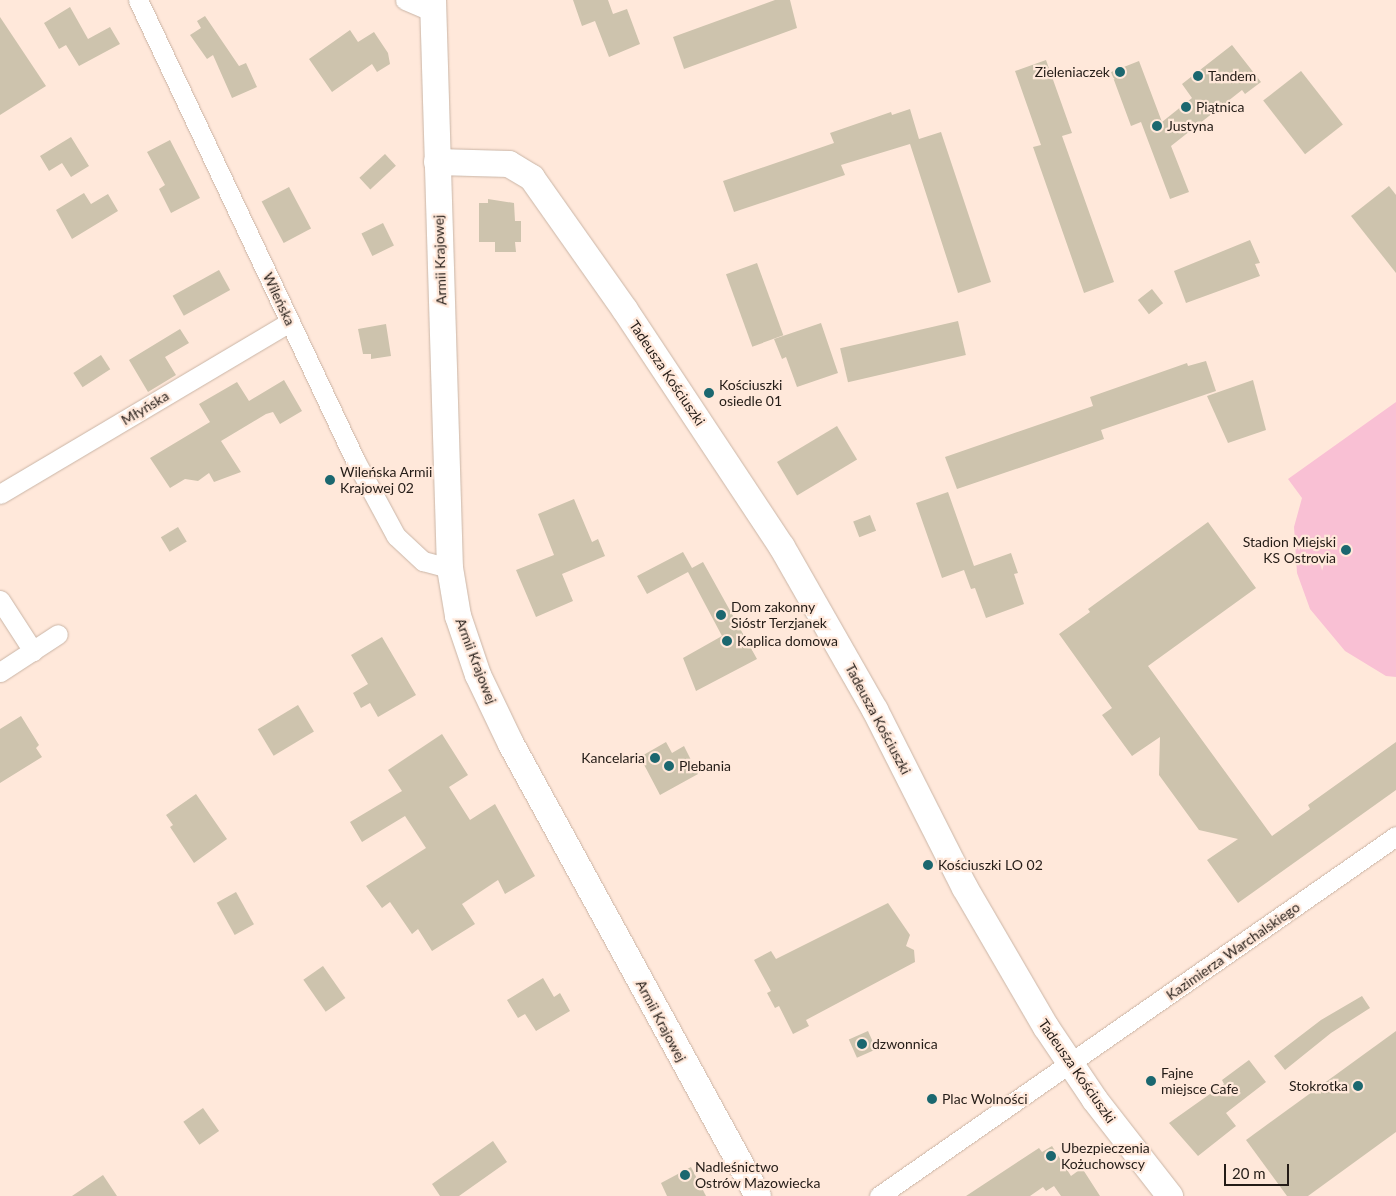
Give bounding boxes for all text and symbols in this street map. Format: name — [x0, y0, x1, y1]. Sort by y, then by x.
place label: Zieleniaczek — [1035, 64, 1110, 80]
marker: Zieleniaczek — [1114, 66, 1126, 78]
place label: Tandem — [1208, 68, 1256, 84]
marker: Tandem — [1192, 70, 1204, 82]
place label: Piątnica — [1196, 99, 1244, 115]
marker: Piątnica — [1180, 101, 1192, 113]
place label: Justyna — [1167, 118, 1214, 134]
marker: Justyna — [1151, 120, 1163, 132]
street label: Armii Krajowej — [430, 215, 450, 305]
street label: Wileńska — [259, 270, 299, 328]
street label: Tadeusza Kościuszki — [626, 317, 708, 429]
place label: Kościuszki osiedle 01 — [719, 377, 782, 410]
street label: Młyńska — [118, 387, 172, 429]
marker: Kościuszki osiedle 01 — [703, 387, 715, 399]
place label: Wileńska Armii Krajowej 02 — [340, 464, 433, 497]
marker: Wileńska Armii Krajowej 02 — [324, 474, 336, 486]
place label: Stadion Miejski KS Ostrovia — [1243, 534, 1336, 566]
marker: Stadion Miejski KS Ostrovia — [1340, 544, 1352, 556]
place label: Dom zakonny Sióstr Terzjanek — [731, 599, 828, 632]
marker: Dom zakonny Sióstr Terzjanek — [715, 609, 727, 621]
street label: Armii Krajowej — [452, 616, 500, 706]
place label: Kaplica domowa — [737, 633, 838, 649]
marker: Kaplica domowa — [721, 635, 733, 647]
street label: Tadeusza Kościuszki — [842, 661, 914, 777]
place label: Kancelaria — [581, 750, 645, 766]
marker: Kancelaria — [649, 752, 661, 764]
place label: Plebania — [679, 758, 731, 774]
marker: Plebania — [663, 760, 675, 772]
place label: Kościuszki LO 02 — [938, 857, 1043, 873]
marker: Kościuszki LO 02 — [922, 859, 934, 871]
street label: Kazimierza Warchalskiego — [1163, 898, 1303, 1004]
street label: Armii Krajowej — [632, 977, 690, 1065]
street label: Tadeusza Kościuszki — [1035, 1016, 1119, 1126]
place label: dzwonnica — [872, 1036, 938, 1052]
marker: dzwonnica — [856, 1038, 868, 1050]
place label: Fajne miejsce Cafe — [1161, 1065, 1238, 1098]
marker: Fajne miejsce Cafe — [1145, 1075, 1157, 1087]
place label: Stokrotka — [1289, 1078, 1348, 1094]
marker: Stokrotka — [1352, 1080, 1364, 1092]
place label: Plac Wolności — [942, 1091, 1028, 1107]
marker: Plac Wolności — [926, 1093, 938, 1105]
place label: Ubezpieczenia Kożuchowscy — [1061, 1140, 1150, 1172]
marker: Ubezpieczenia Kożuchowscy — [1045, 1150, 1057, 1162]
scale bar — [1226, 1154, 1291, 1186]
place label: Nadleśnictwo Ostrów Mazowiecka — [695, 1159, 821, 1192]
text: 20 m — [1232, 1164, 1266, 1182]
marker: Nadleśnictwo Ostrów Mazowiecka — [679, 1169, 691, 1181]

